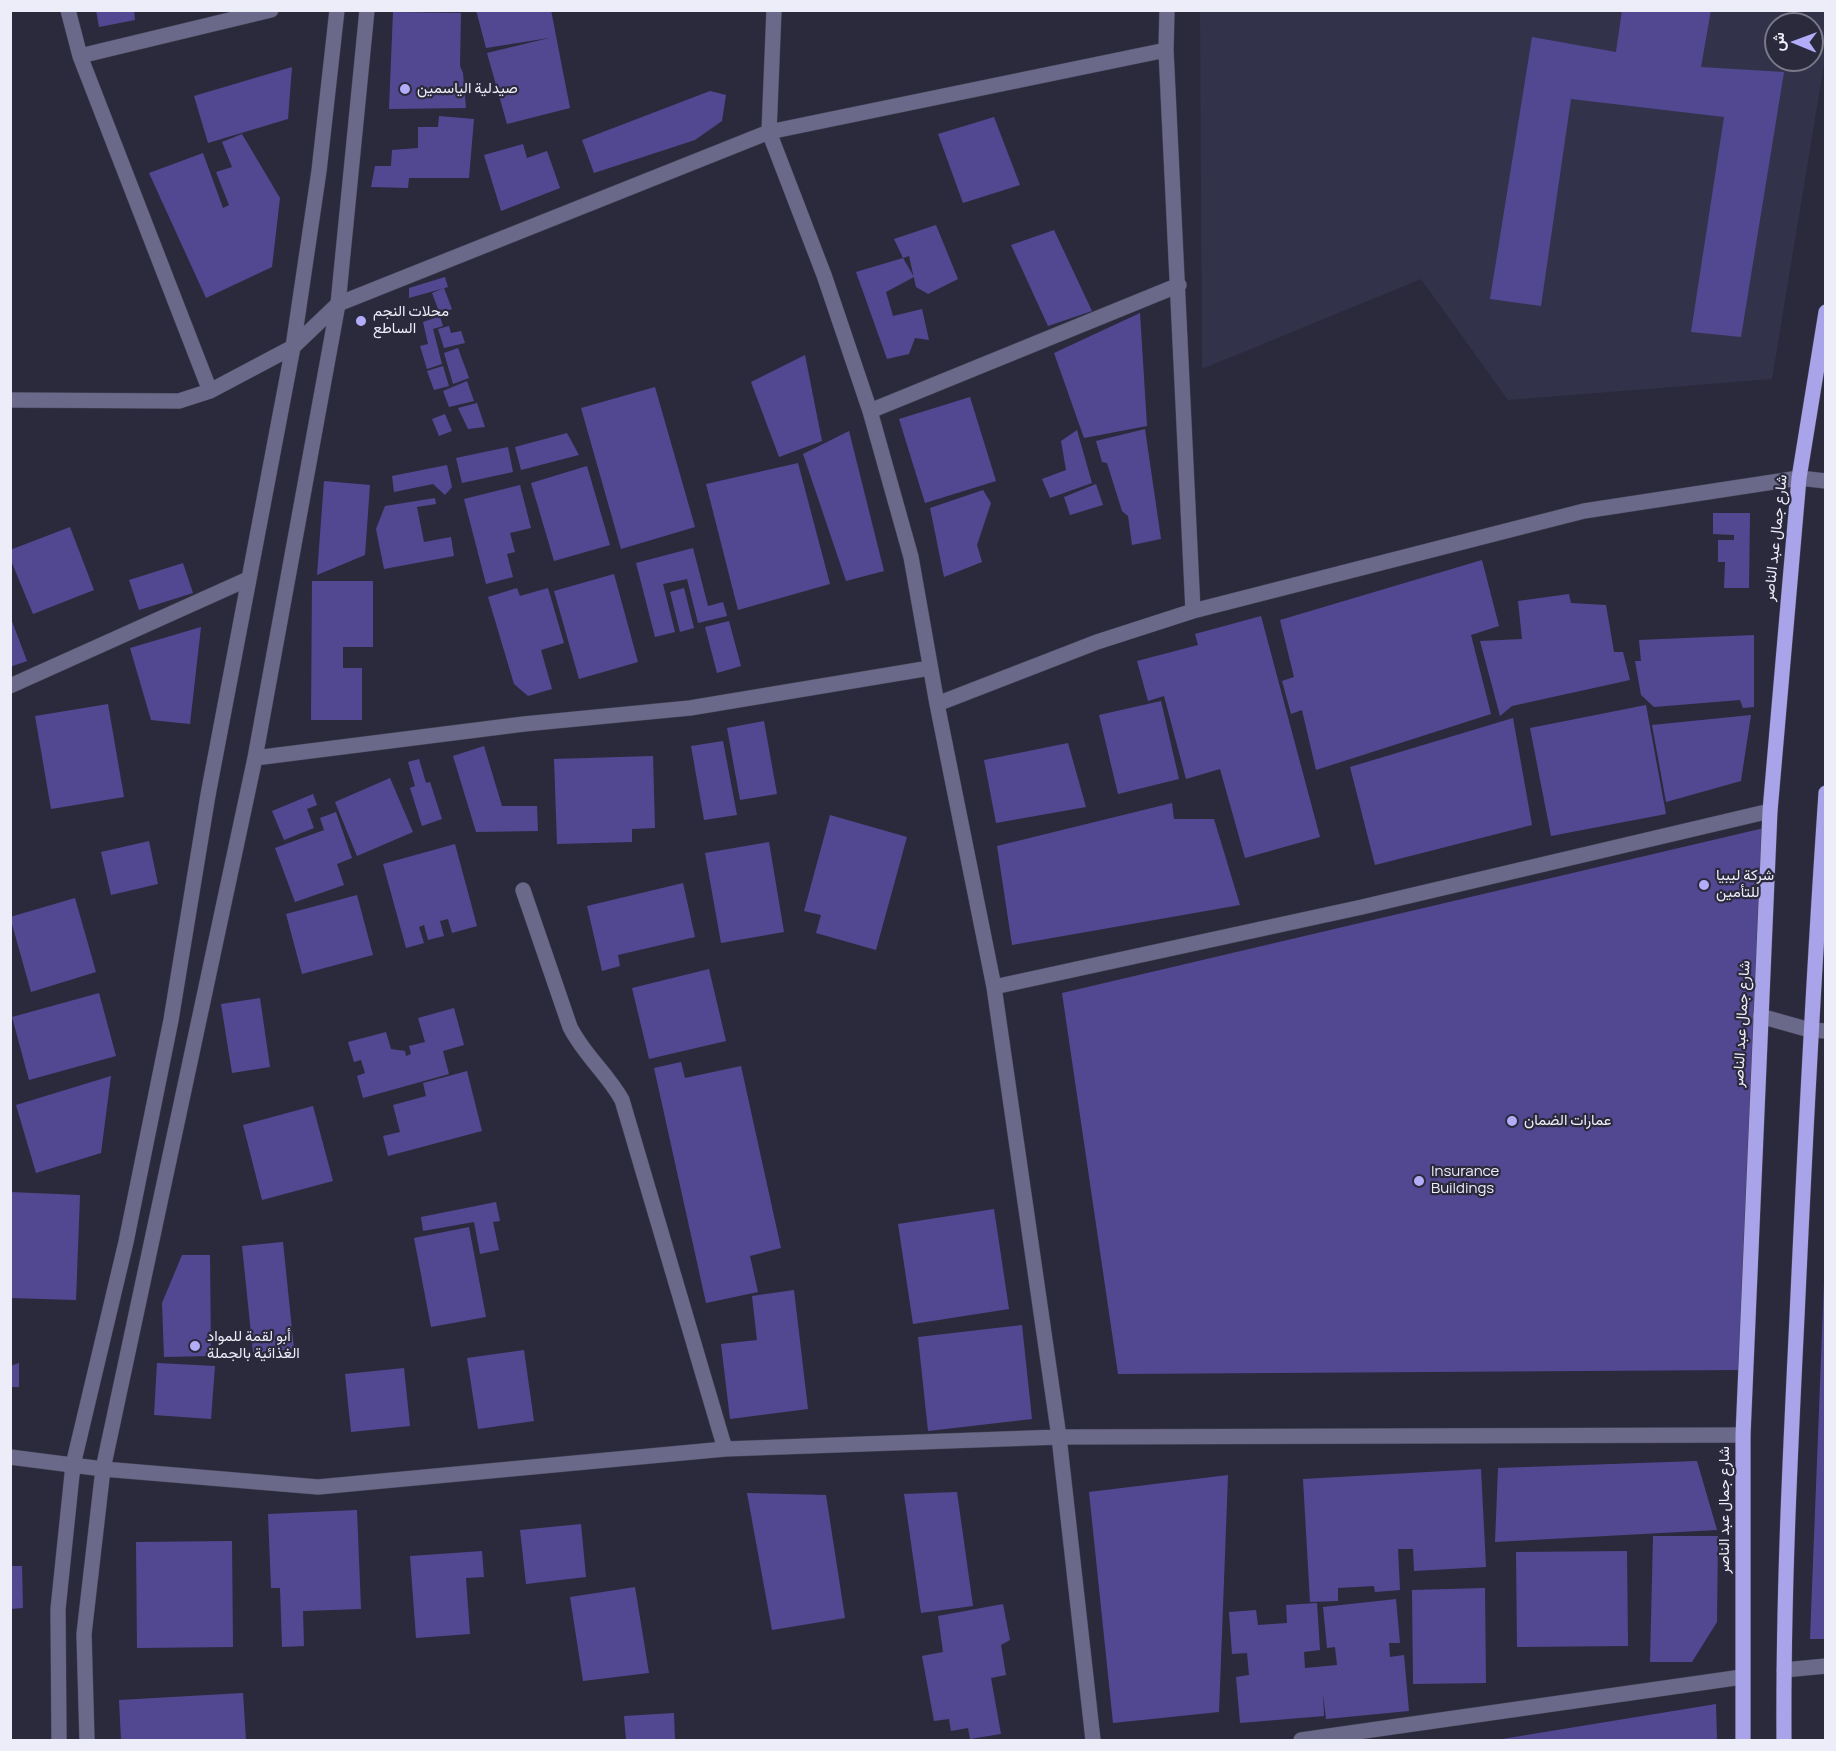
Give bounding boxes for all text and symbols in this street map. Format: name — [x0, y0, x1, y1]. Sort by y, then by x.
north arrow — [1764, 12, 1824, 72]
text: ش — [1767, 32, 1789, 52]
place label: صيدلية الياسمين — [417, 80, 518, 98]
marker: صيدلية الياسمين — [398, 82, 412, 96]
place label: محلات النجم الساطع — [373, 303, 449, 338]
marker: محلات النجم الساطع — [354, 314, 368, 328]
street label: شارع جمال عبد الناصر — [1760, 474, 1792, 602]
place label: شركة ليبيا للتأمين — [1716, 867, 1774, 902]
marker: شركة ليبيا للتأمين — [1697, 878, 1711, 892]
street label: شارع جمال عبد الناصر — [1730, 960, 1754, 1088]
place label: عمارات الضمان — [1524, 1112, 1611, 1130]
marker: عمارات الضمان — [1505, 1114, 1519, 1128]
place label: Insurance Buildings — [1431, 1163, 1499, 1198]
marker: Insurance Buildings — [1412, 1174, 1426, 1188]
place label: أبو لقمة للمواد الغذائية بالجملة — [207, 1328, 300, 1363]
marker: أبو لقمة للمواد الغذائية بالجملة — [188, 1339, 202, 1353]
street label: شارع جمال عبد الناصر — [1716, 1446, 1734, 1574]

